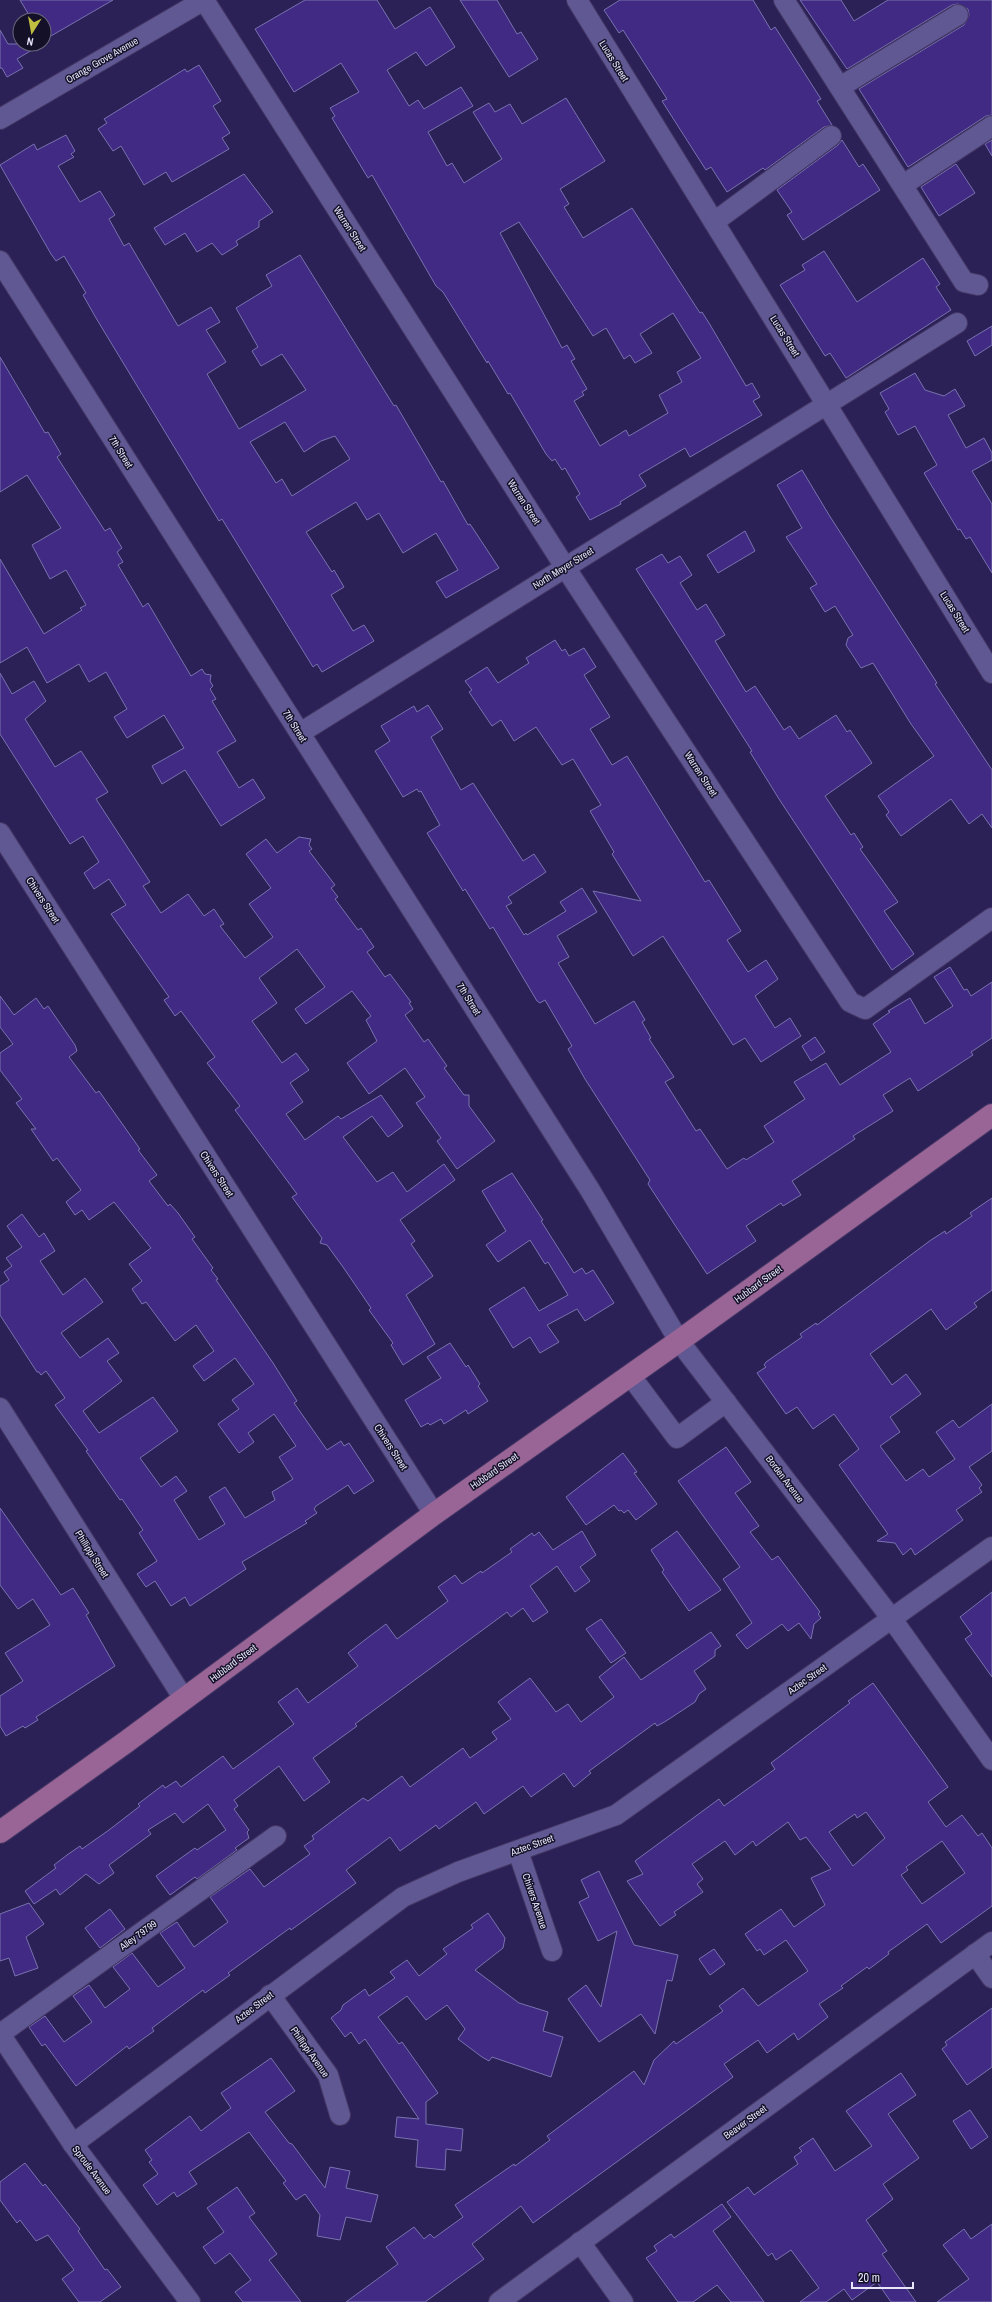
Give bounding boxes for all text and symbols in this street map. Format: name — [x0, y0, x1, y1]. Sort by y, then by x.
north arrow — [12, 12, 52, 52]
text: N — [26, 34, 35, 49]
street label: Orange Grove Avenue — [63, 34, 141, 86]
street label: Lucas Street — [596, 38, 632, 85]
street label: Warren Street — [331, 204, 370, 254]
street label: Lucas Street — [767, 313, 803, 360]
street label: 7th Street — [106, 433, 136, 471]
street label: Warren Street — [505, 477, 544, 527]
street label: North Meyer Street — [530, 544, 596, 592]
street label: Lucas Street — [937, 589, 973, 636]
street label: 7th Street — [280, 707, 310, 745]
street label: Warren Street — [682, 749, 721, 799]
street label: Chivers Street — [23, 874, 63, 926]
street label: 7th Street — [454, 980, 484, 1018]
street label: Chivers Street — [197, 1148, 237, 1200]
street label: Hubbard Street — [732, 1262, 785, 1306]
street label: Chivers Street — [371, 1421, 411, 1473]
street label: Hubbard Street — [467, 1449, 521, 1492]
street label: Borden Avenue — [763, 1453, 807, 1506]
street label: Phillippi Street — [72, 1528, 112, 1581]
street label: Hubbard Street — [207, 1641, 260, 1685]
street label: Aztec Street — [784, 1660, 830, 1698]
street label: Aztec Street — [508, 1831, 556, 1859]
street label: Chivers Avenue — [519, 1872, 551, 1931]
street label: Alley 79799 — [116, 1917, 160, 1953]
street label: Aztec Street — [231, 1988, 276, 2026]
street label: Phillippi Avenue — [288, 2024, 333, 2080]
street label: Beaver Street — [721, 2102, 770, 2142]
street label: Sproule Avenue — [69, 2143, 115, 2197]
scale bar — [852, 2264, 913, 2290]
text: 20 m — [858, 2270, 880, 2286]

